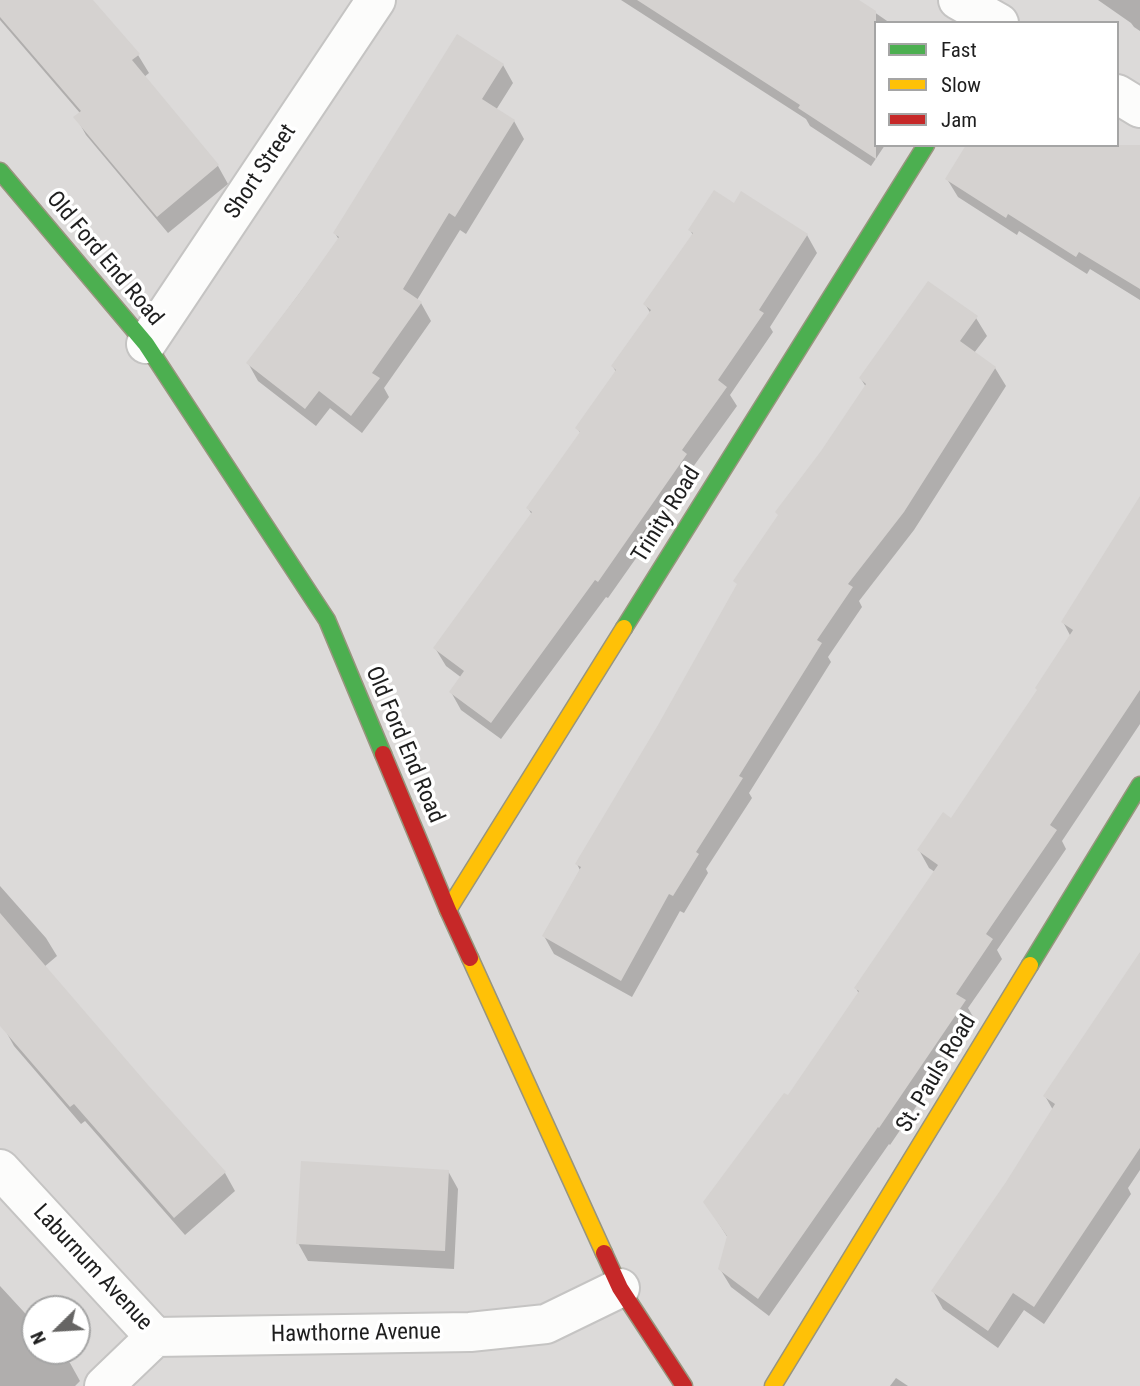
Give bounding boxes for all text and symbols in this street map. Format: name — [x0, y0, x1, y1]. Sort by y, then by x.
legend — [874, 21, 1119, 147]
text: Fast — [941, 38, 977, 62]
text: Slow — [941, 73, 981, 97]
text: Jam — [941, 108, 977, 132]
street label: Short Street — [219, 119, 303, 225]
street label: Old Ford End Road — [40, 186, 168, 332]
street label: Trinity Road — [627, 462, 707, 568]
street label: Old Ford End Road — [359, 663, 449, 827]
street label: St. Pauls Road — [891, 1010, 983, 1138]
street label: Laburnum Avenue — [26, 1199, 158, 1337]
north arrow — [21, 1295, 91, 1365]
street label: Hawthorne Avenue — [271, 1319, 441, 1349]
text: N — [25, 1328, 51, 1348]

